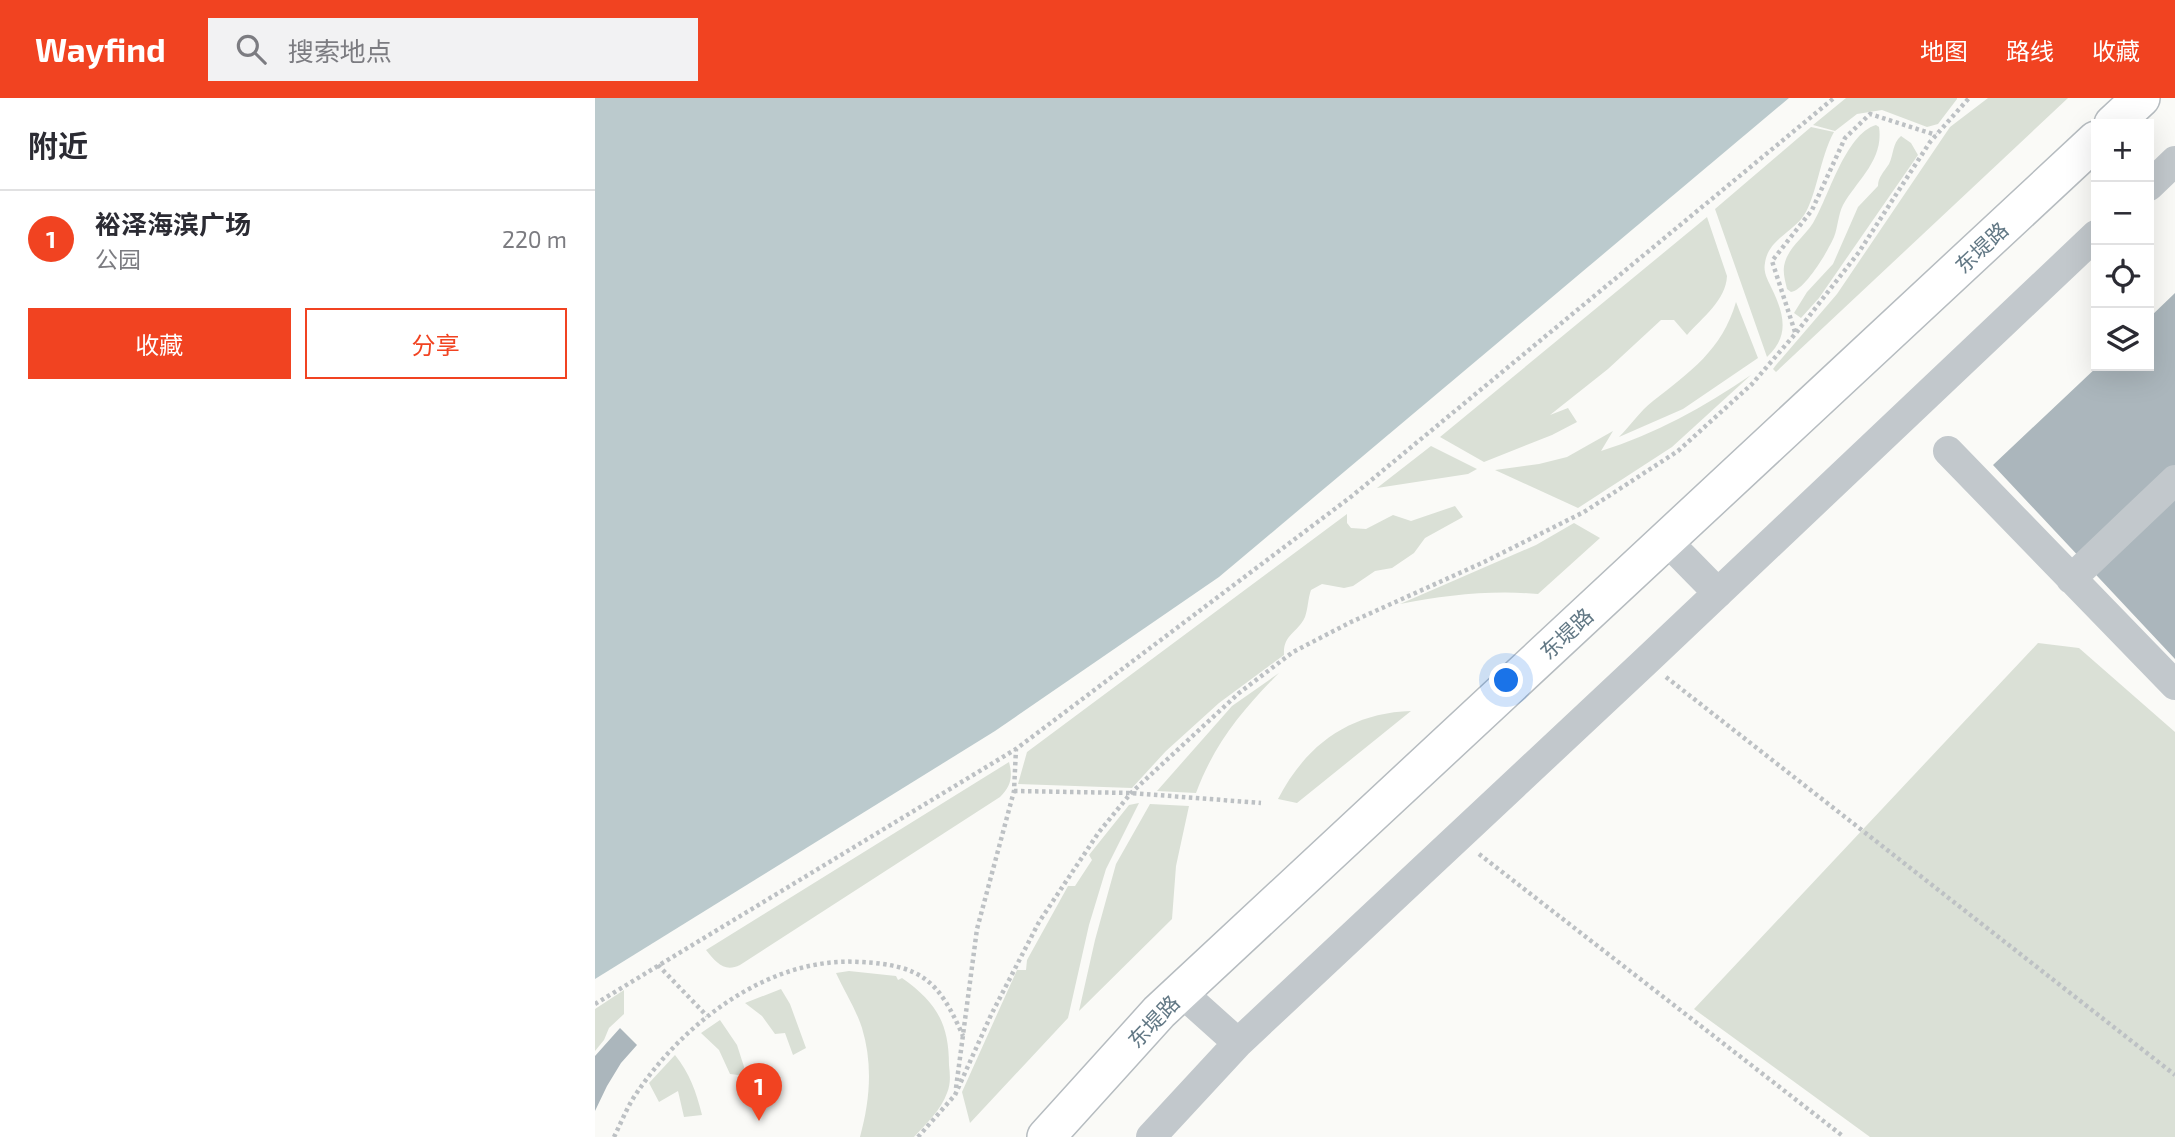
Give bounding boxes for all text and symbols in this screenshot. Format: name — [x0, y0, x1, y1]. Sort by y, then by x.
search box — [208, 18, 698, 81]
text: Wayfind — [35, 29, 166, 69]
icon: search — [232, 30, 270, 68]
text: 搜索地点 — [288, 35, 392, 66]
text: 地图 — [1920, 36, 1968, 65]
text: 路线 — [2006, 36, 2054, 65]
text: 收藏 — [2092, 36, 2140, 65]
map controls — [2091, 119, 2154, 371]
button: + — [2091, 119, 2154, 182]
text: 附近 — [28, 127, 88, 163]
button: − — [2091, 182, 2154, 245]
text: 裕泽海滨广场 — [95, 208, 251, 239]
street label: 东堤路 — [1949, 216, 2013, 278]
text: 1 — [46, 225, 56, 253]
text: 220 m — [502, 225, 567, 253]
text: 公园 — [95, 245, 141, 273]
button: locate — [2091, 245, 2154, 308]
button: 收藏 — [28, 308, 291, 379]
button: 分享 — [305, 308, 567, 379]
button: layers — [2091, 308, 2154, 371]
street label: 东堤路 — [1534, 602, 1598, 664]
your location — [1489, 663, 1523, 697]
street label: 东堤路 — [1122, 990, 1184, 1052]
pin: 1 — [736, 1063, 782, 1121]

